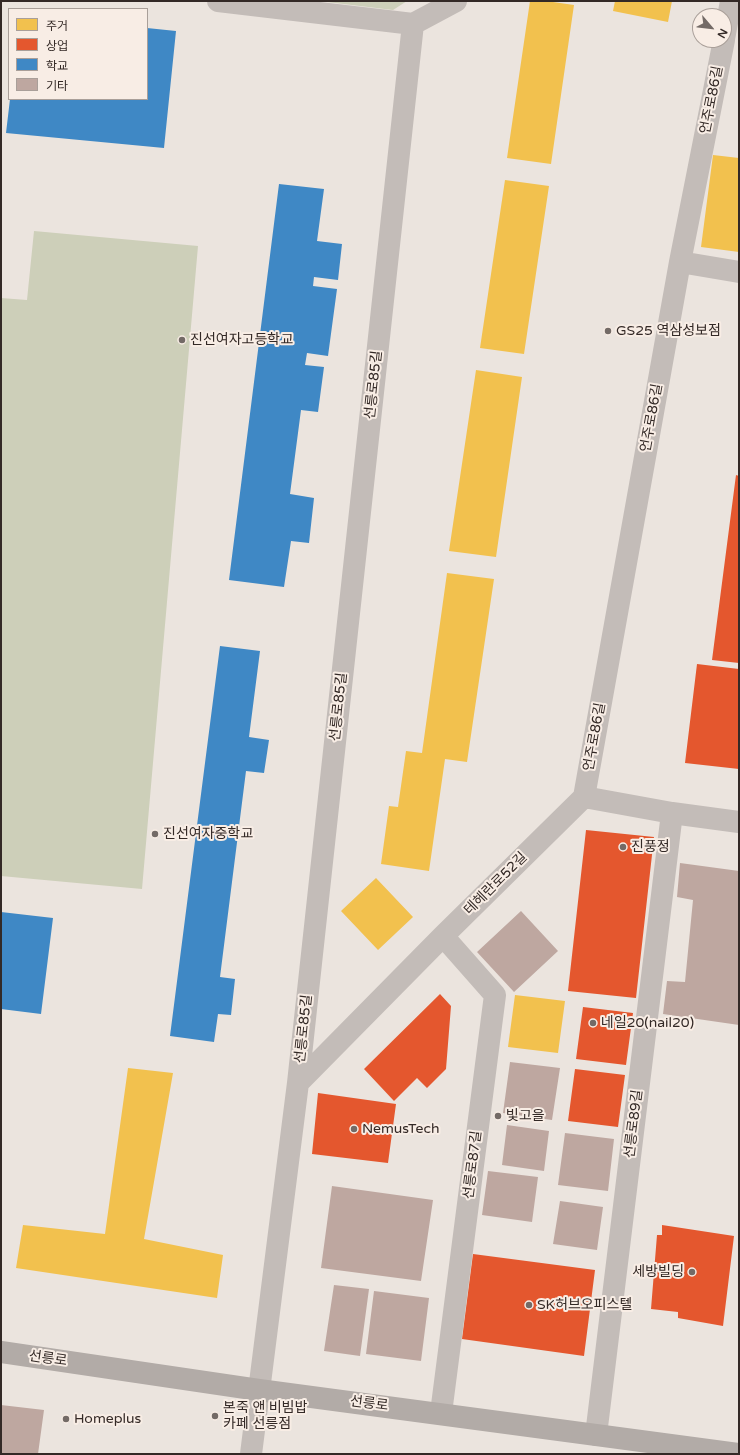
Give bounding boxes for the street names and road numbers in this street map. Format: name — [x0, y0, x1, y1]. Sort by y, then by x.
street label: 언주로86길 — [697, 64, 727, 136]
street label: 선릉로85길 — [362, 350, 386, 420]
street label: 언주로86길 — [638, 383, 666, 453]
street label: 선릉로85길 — [327, 672, 351, 742]
street label: 언주로86길 — [581, 702, 609, 772]
street label: 테헤란로52길 — [461, 849, 531, 919]
street label: 선릉로85길 — [292, 994, 316, 1064]
street label: 선릉로89길 — [621, 1089, 647, 1159]
street label: 선릉로87길 — [460, 1130, 486, 1200]
street label: 선릉로 — [28, 1348, 68, 1370]
street label: 선릉로 — [349, 1393, 389, 1415]

